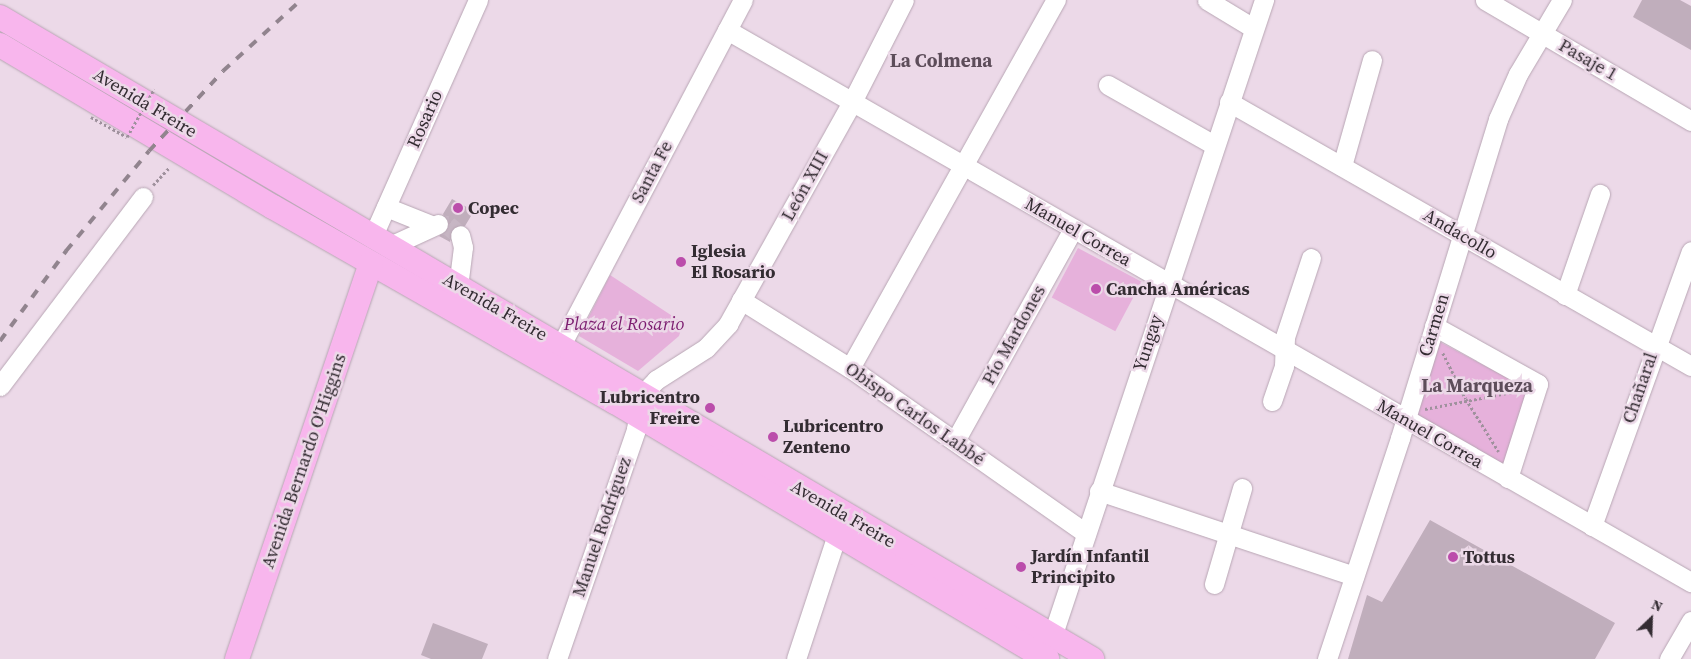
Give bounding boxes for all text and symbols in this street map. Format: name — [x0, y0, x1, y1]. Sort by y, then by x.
street label: Pasaje 1 — [1555, 35, 1621, 85]
district label: La Colmena — [890, 50, 992, 72]
street label: Avenida Freire — [89, 64, 201, 142]
street label: Rosario — [403, 87, 447, 151]
street label: Santa Fe — [627, 137, 677, 207]
street label: León XIII — [777, 147, 833, 225]
street label: Manuel Correa — [1021, 193, 1135, 271]
place label: Copec — [468, 197, 519, 219]
marker: Copec — [452, 202, 464, 214]
street label: Andacollo — [1419, 204, 1501, 264]
place label: Iglesia El Rosario — [691, 241, 775, 284]
marker: Iglesia El Rosario — [675, 256, 687, 268]
street label: Avenida Freire — [439, 268, 551, 346]
place label: Cancha Américas — [1106, 278, 1250, 300]
street label: Pío Mardones — [978, 281, 1050, 389]
marker: Cancha Américas — [1090, 283, 1102, 295]
street label: Carmen — [1414, 291, 1454, 359]
street label: Yungay — [1129, 312, 1167, 374]
park label: Plaza el Rosario — [564, 313, 684, 335]
street label: Chañaral — [1618, 350, 1662, 426]
street label: Avenida Bernardo O'Higgins — [257, 351, 351, 571]
street label: Obispo Carlos Labbé — [841, 358, 989, 470]
district label: La Marqueza — [1421, 375, 1533, 397]
place label: Lubricentro Freire — [600, 387, 700, 429]
street label: Manuel Correa — [1373, 395, 1487, 473]
marker: Lubricentro Freire — [704, 402, 716, 414]
place label: Lubricentro Zenteno — [783, 416, 883, 458]
marker: Lubricentro Zenteno — [767, 431, 779, 443]
street label: Manuel Rodríguez — [568, 454, 636, 600]
street label: Avenida Freire — [787, 475, 899, 553]
place label: Jardín Infantil Principito — [1031, 546, 1149, 588]
place label: Tottus — [1463, 546, 1515, 568]
marker: Tottus — [1447, 551, 1459, 563]
marker: Jardín Infantil Principito — [1015, 561, 1027, 573]
north arrow — [1626, 594, 1676, 644]
text: N — [1648, 594, 1666, 617]

